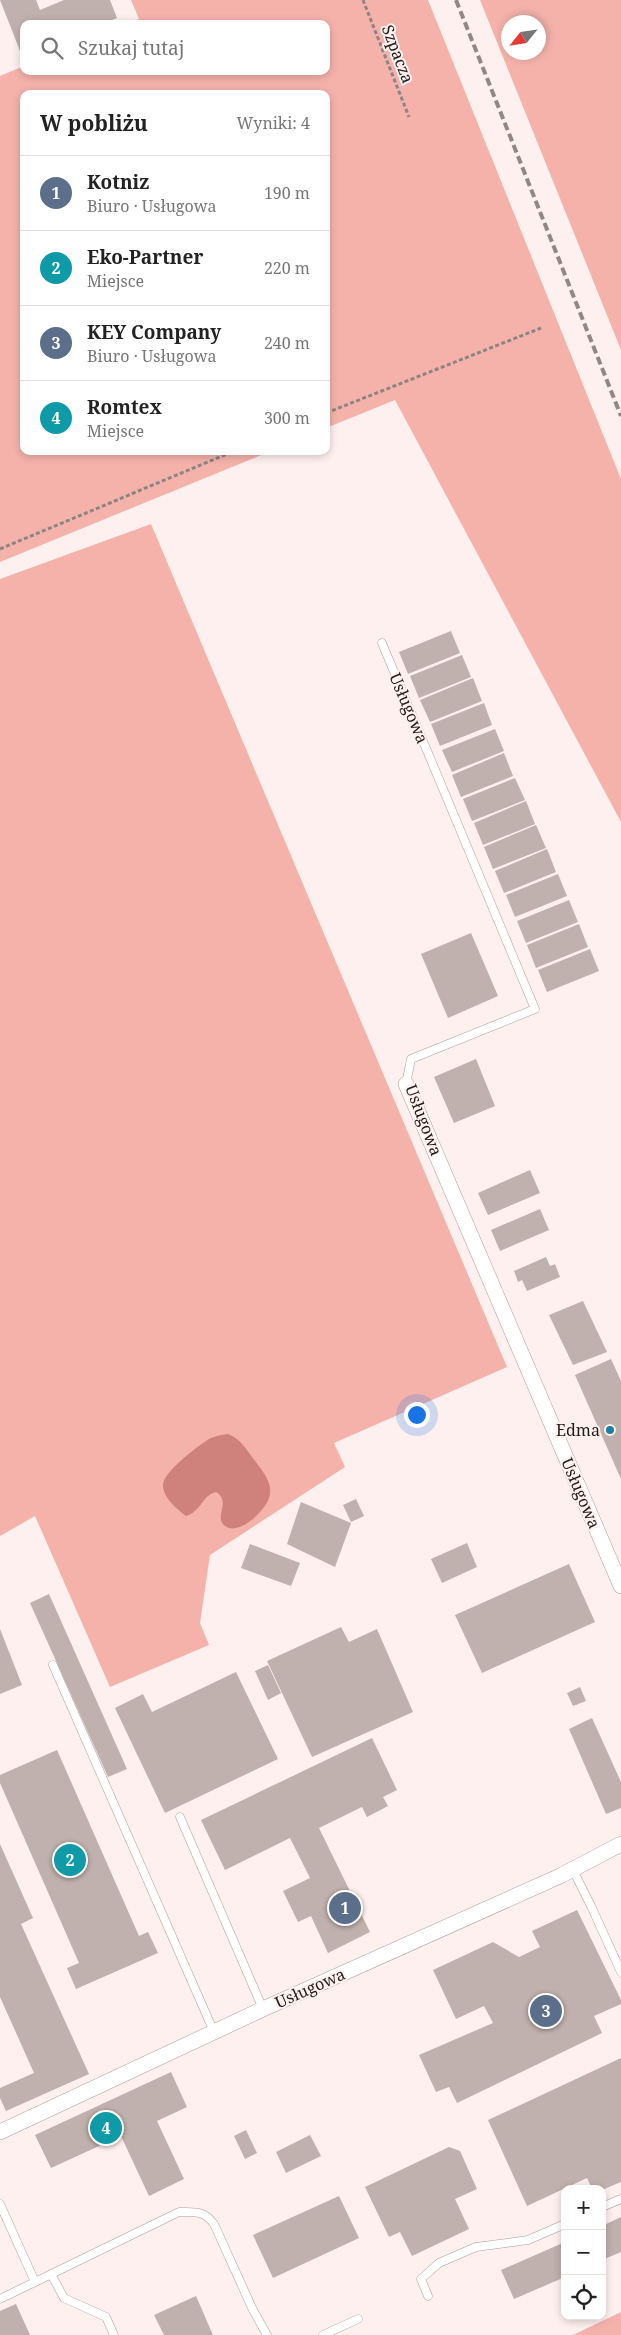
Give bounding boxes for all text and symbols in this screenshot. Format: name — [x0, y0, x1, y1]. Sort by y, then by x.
north arrow — [501, 15, 546, 60]
search box — [20, 20, 330, 75]
street label: Szpacza — [377, 22, 419, 86]
icon: search — [38, 34, 66, 62]
text: Szukaj tutaj — [78, 35, 184, 61]
text: W pobliżu — [40, 109, 148, 137]
text: Wyniki: 4 — [237, 112, 310, 134]
text: Kotniz — [87, 169, 149, 195]
text: 1 — [51, 182, 61, 204]
text: 190 m — [264, 182, 310, 204]
text: Biuro · Usługowa — [87, 195, 217, 217]
text: Eko-Partner — [87, 244, 203, 270]
text: 2 — [51, 257, 61, 279]
text: 220 m — [264, 257, 310, 279]
text: Miejsce — [87, 270, 144, 292]
text: KEY Company — [87, 319, 221, 345]
text: 3 — [51, 332, 61, 354]
text: 240 m — [264, 332, 310, 354]
text: Biuro · Usługowa — [87, 345, 217, 367]
text: Romtex — [87, 394, 162, 420]
text: 4 — [51, 407, 61, 429]
text: 300 m — [264, 407, 310, 429]
text: Miejsce — [87, 420, 144, 442]
street label: Usługowa — [384, 669, 434, 747]
street label: Usługowa — [400, 1081, 448, 1159]
your location — [404, 1402, 430, 1428]
place label: Edma — [556, 1419, 600, 1441]
marker: Edma — [604, 1424, 616, 1436]
street label: Usługowa — [556, 1454, 606, 1532]
pin: 2 — [54, 1841, 86, 1879]
pin: 1 — [329, 1889, 361, 1927]
street label: Usługowa — [271, 1963, 349, 2013]
pin: 3 — [530, 1992, 562, 2030]
pin: 4 — [90, 2109, 122, 2147]
map controls — [561, 2185, 606, 2320]
button: + — [561, 2185, 606, 2230]
button: − — [561, 2230, 606, 2275]
button: locate — [561, 2275, 606, 2320]

